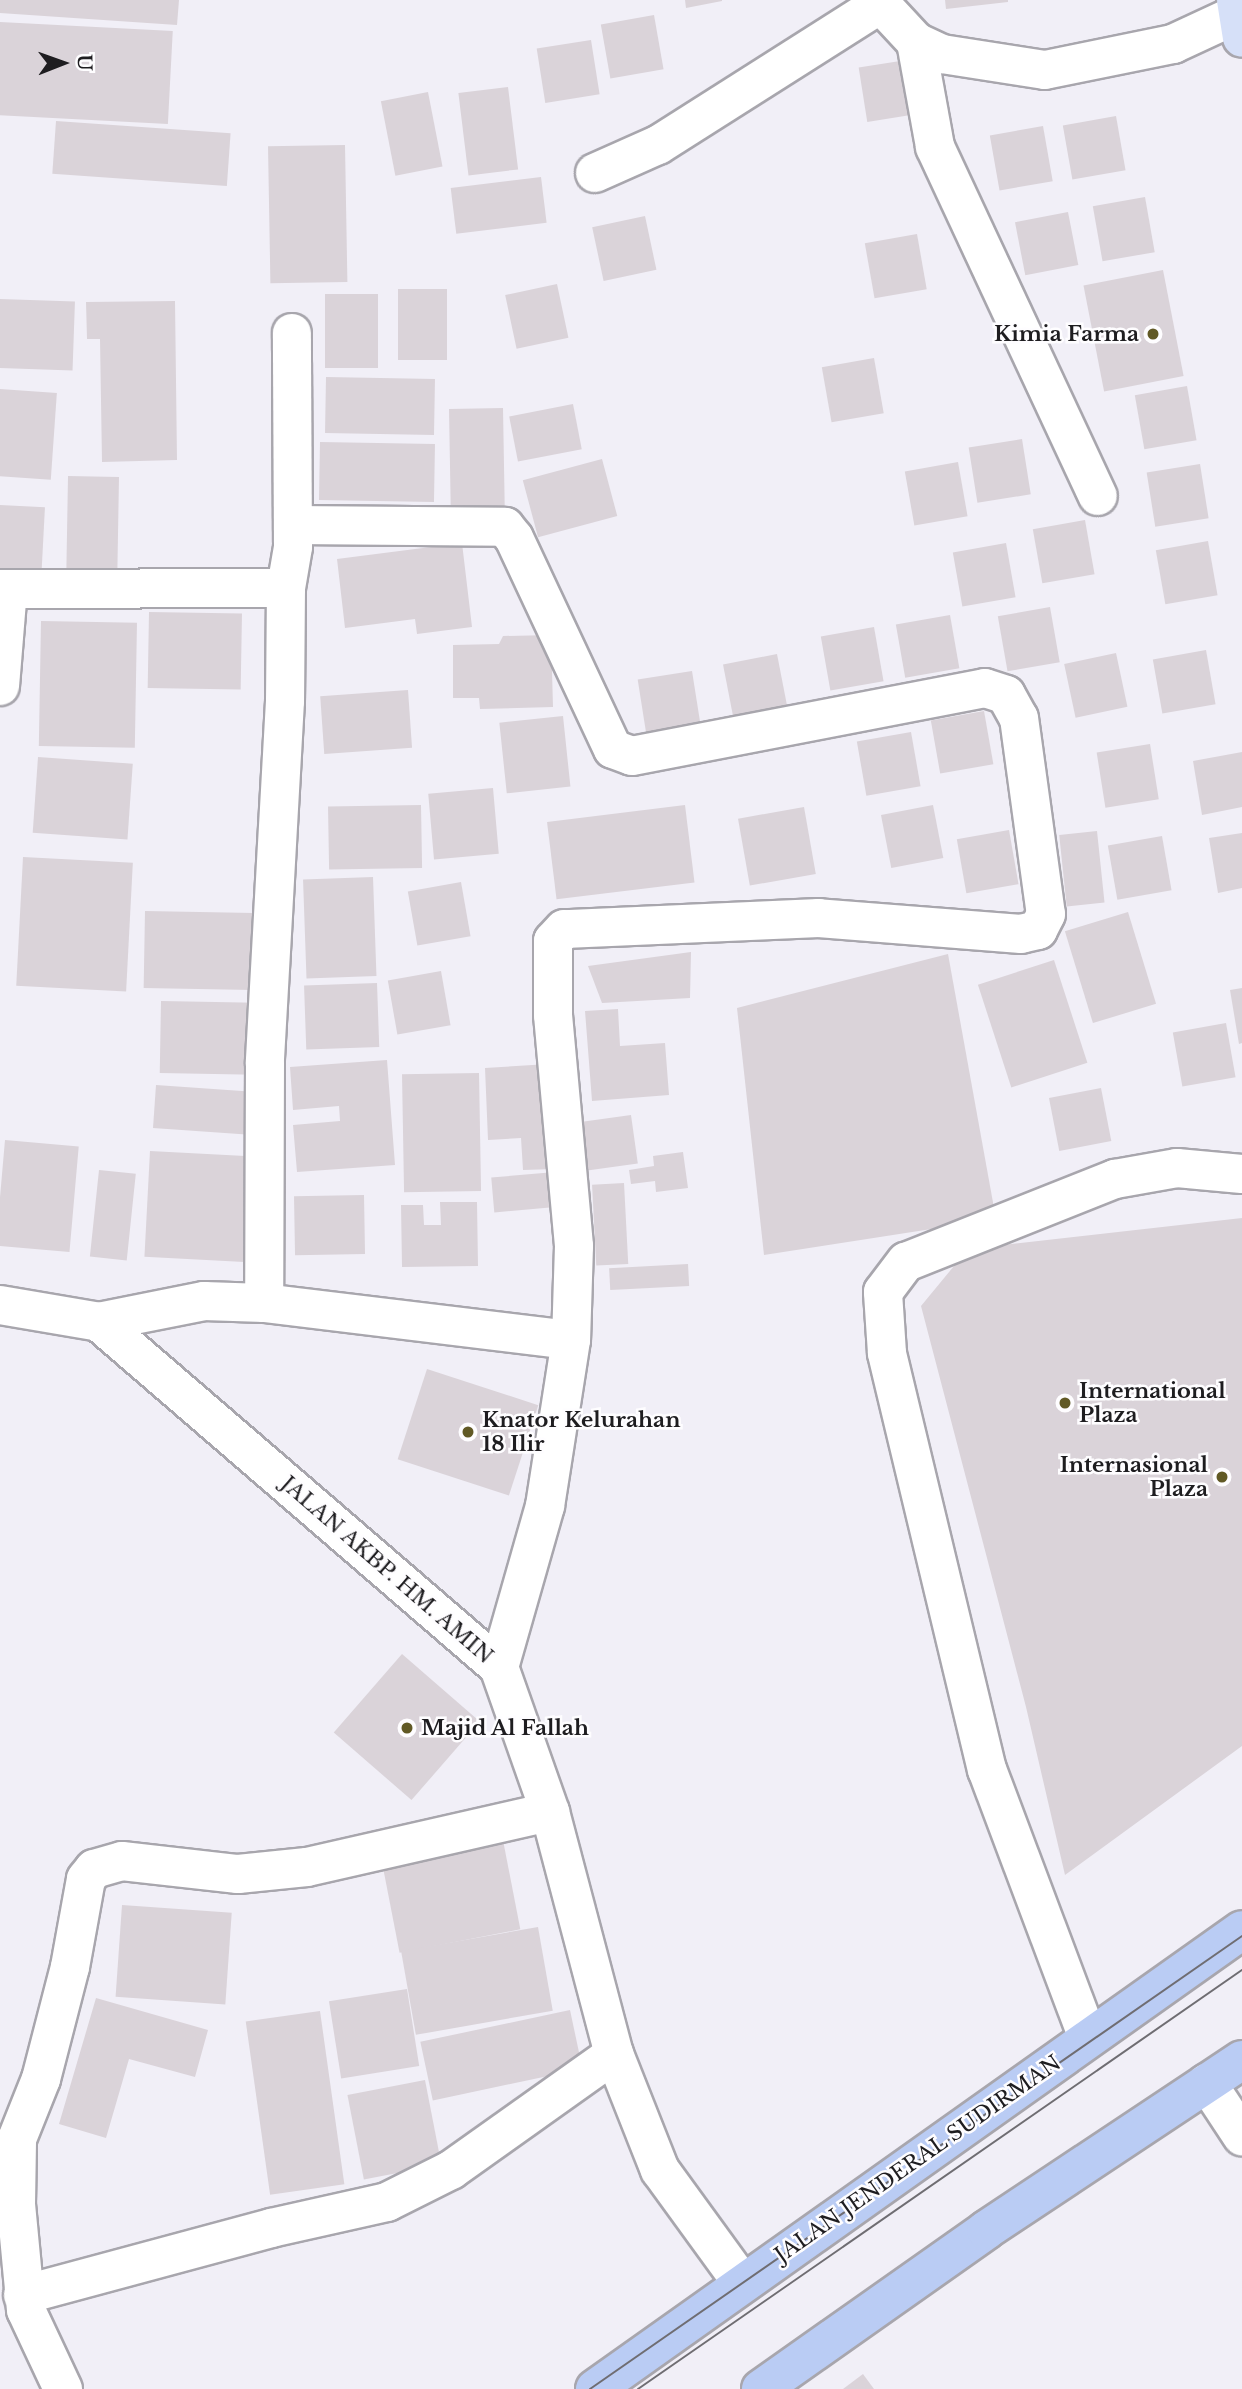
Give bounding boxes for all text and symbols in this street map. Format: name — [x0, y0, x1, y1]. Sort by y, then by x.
north arrow — [28, 28, 98, 98]
text: U — [73, 54, 96, 71]
place label: Kimia Farma — [994, 321, 1139, 347]
marker: Kimia Farma — [1145, 326, 1161, 342]
place label: International Plaza — [1079, 1378, 1226, 1428]
marker: International Plaza — [1057, 1395, 1073, 1411]
place label: Knator Kelurahan 18 Ilir — [482, 1407, 681, 1457]
marker: Knator Kelurahan 18 Ilir — [460, 1424, 476, 1440]
place label: Internasional Plaza — [1060, 1452, 1208, 1502]
marker: Internasional Plaza — [1214, 1469, 1230, 1485]
street label: JALAN AKBP. HM. AMIN — [275, 1470, 499, 1670]
place label: Majid Al Fallah — [421, 1715, 590, 1741]
marker: Majid Al Fallah — [399, 1720, 415, 1736]
street label: JALAN JENDERAL SUDIRMAN — [770, 2050, 1066, 2268]

